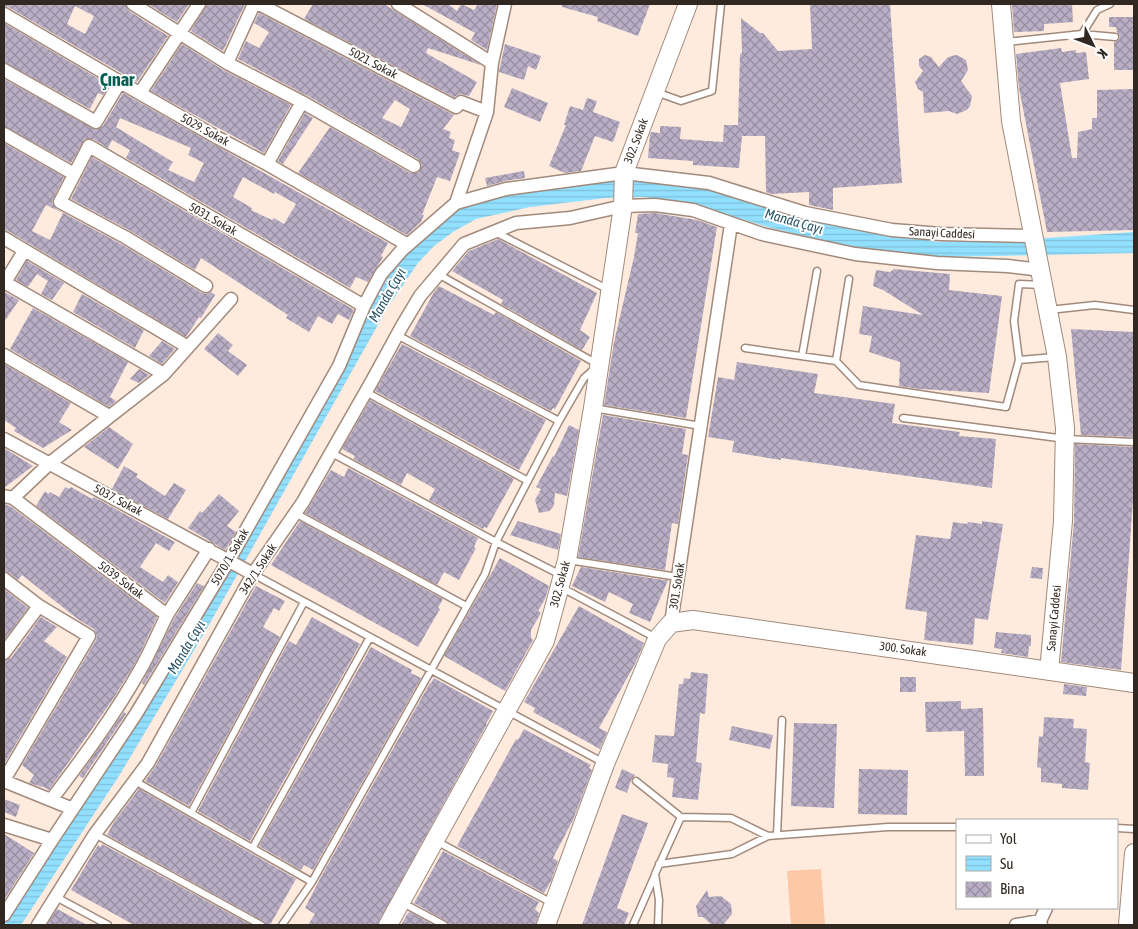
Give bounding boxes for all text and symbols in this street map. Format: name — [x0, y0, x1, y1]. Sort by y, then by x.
north arrow — [1068, 20, 1118, 70]
street label: 5021. Sokak — [346, 44, 400, 82]
text: K — [1094, 46, 1111, 62]
district label: Çınar — [100, 69, 135, 90]
street label: 5029. Sokak — [178, 111, 232, 149]
street label: 302. Sokak — [621, 116, 651, 166]
street label: 5031. Sokak — [186, 200, 240, 239]
water label: Manda Çayı — [763, 205, 825, 237]
street label: Sanayi Caddesi — [909, 224, 975, 242]
water label: Manda Çayı — [365, 265, 409, 325]
street label: 5037. Sokak — [91, 481, 145, 519]
street label: 5070/1. Sokak — [208, 526, 252, 588]
street label: 342/1. Sokak — [237, 541, 280, 597]
street label: 5039. Sokak — [96, 558, 147, 602]
street label: 302. Sokak — [547, 559, 573, 609]
street label: 301. Sokak — [666, 561, 688, 611]
street label: Sanayi Caddesi — [1044, 584, 1064, 652]
water label: Manda Çayı — [164, 617, 208, 677]
street label: 300. Sokak — [878, 639, 928, 659]
legend — [956, 819, 1118, 909]
text: Yol — [1000, 830, 1017, 847]
text: Su — [1000, 855, 1014, 872]
text: Bina — [1000, 880, 1025, 897]

